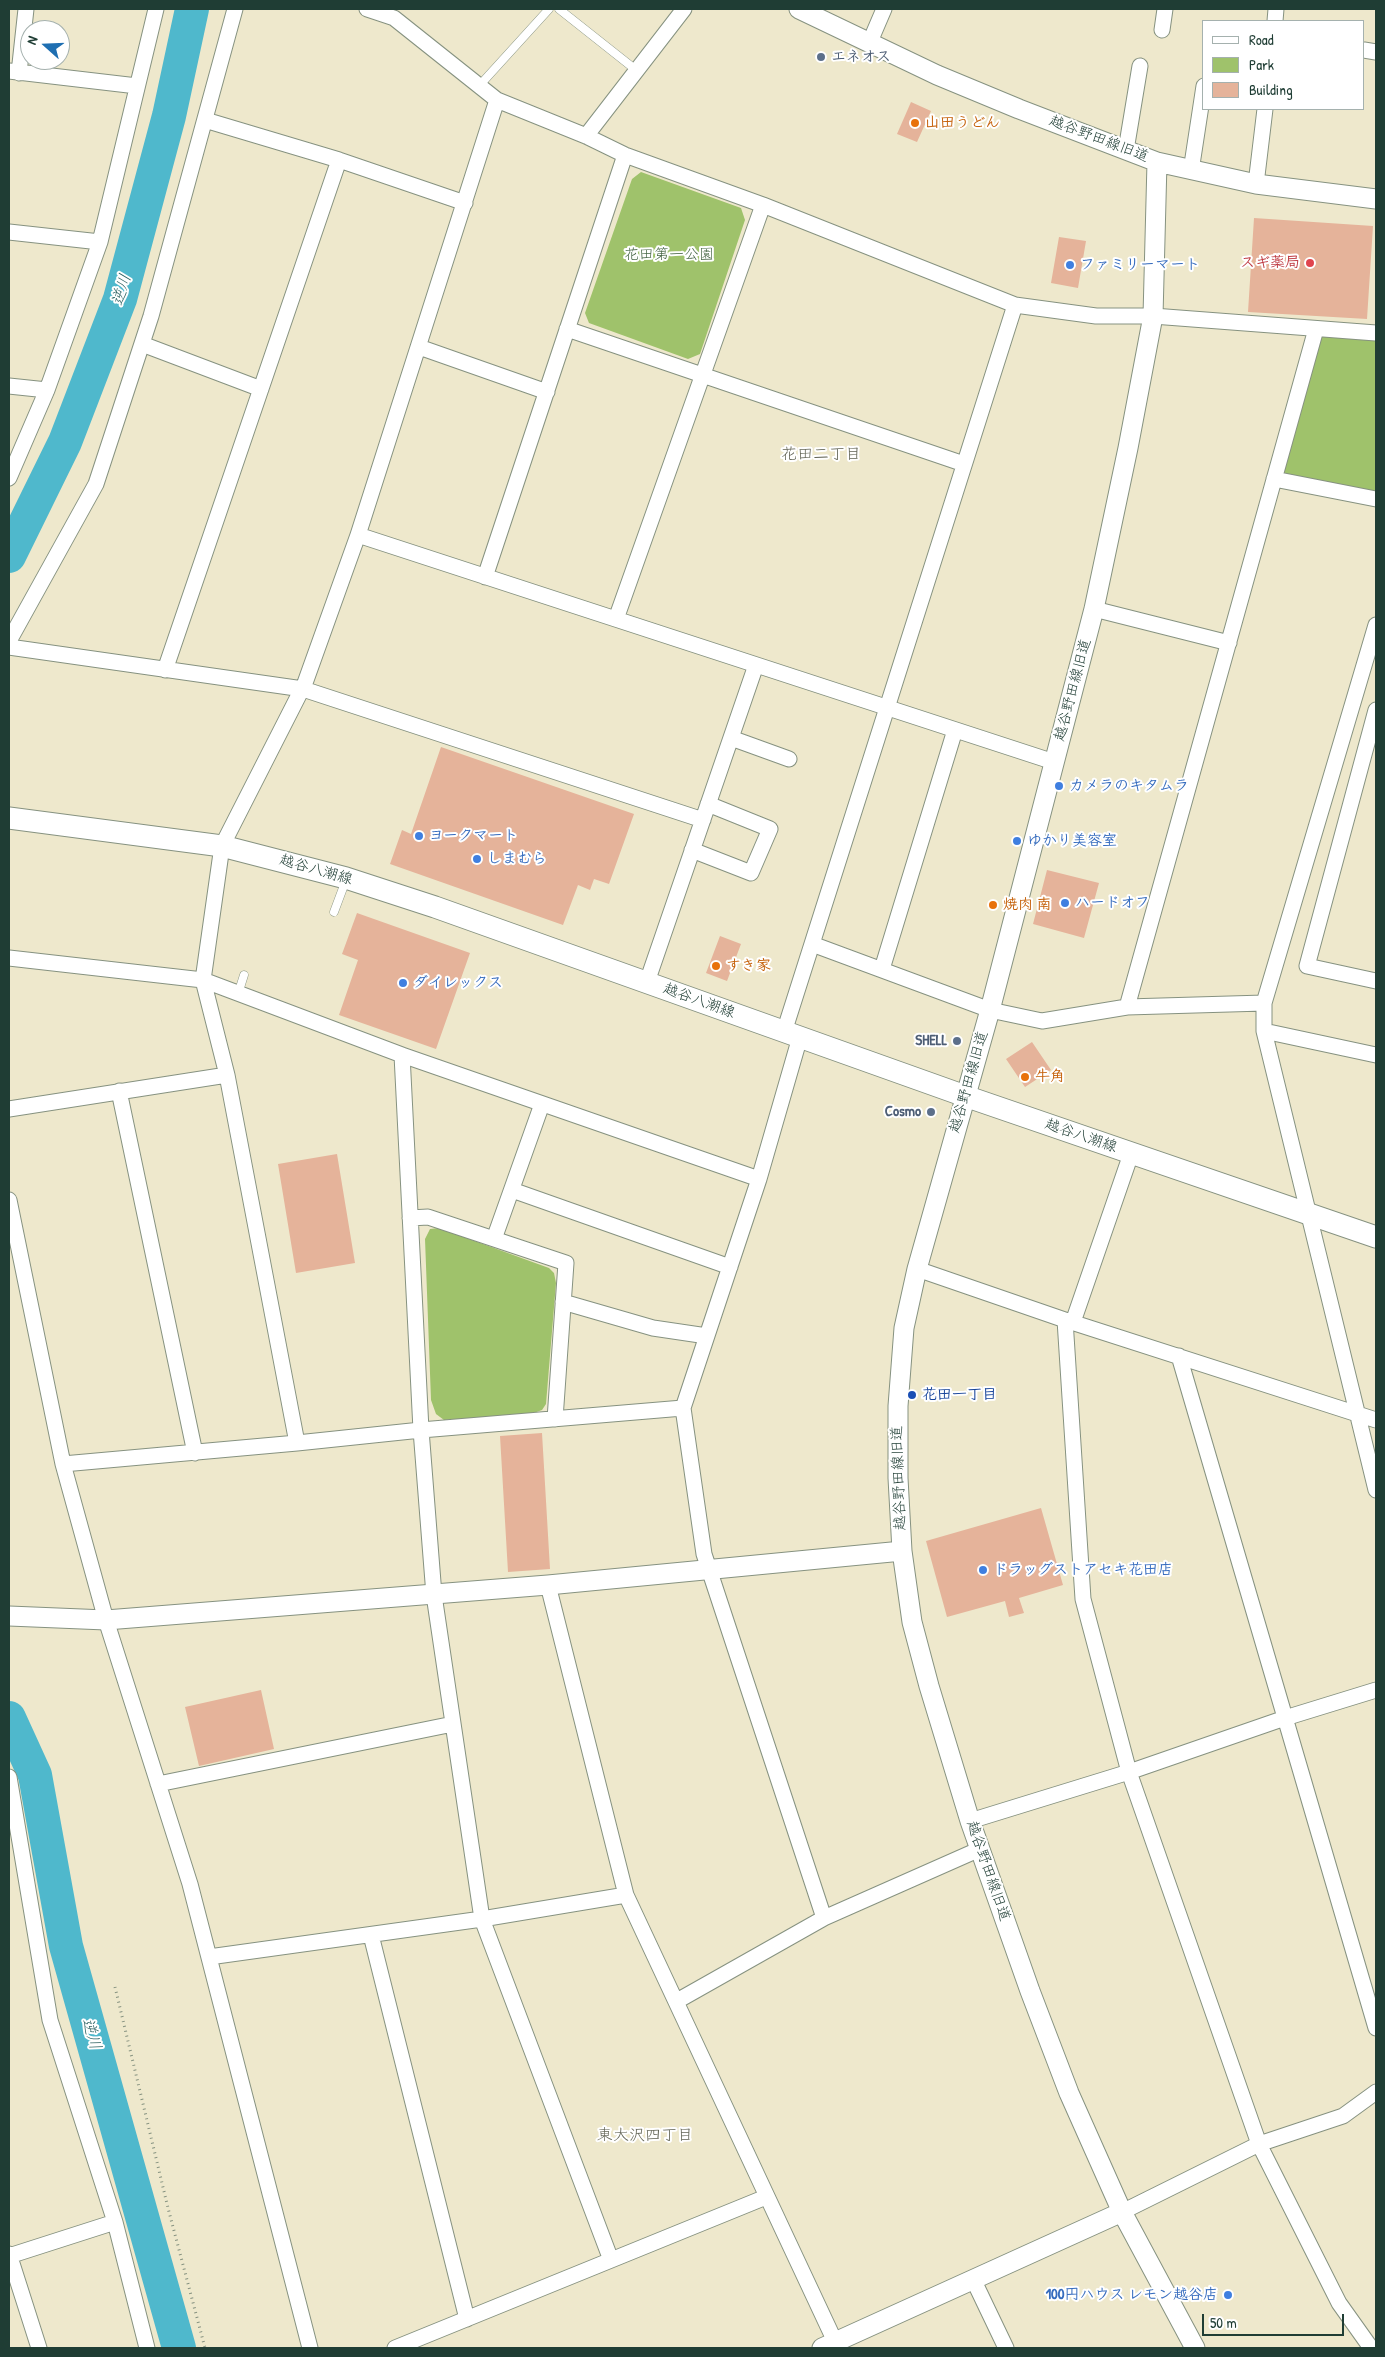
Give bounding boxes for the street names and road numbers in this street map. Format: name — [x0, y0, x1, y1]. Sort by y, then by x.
street label: 越谷野田線旧道 — [1047, 112, 1151, 166]
street label: 越谷野田線旧道 — [1051, 637, 1095, 743]
street label: 越谷八潮線 — [277, 851, 355, 889]
street label: 越谷八潮線 — [661, 980, 737, 1022]
street label: 越谷野田線旧道 — [946, 1029, 992, 1135]
street label: 越谷八潮線 — [1043, 1115, 1119, 1157]
street label: 越谷野田線旧道 — [888, 1425, 910, 1531]
street label: 越谷野田線旧道 — [962, 1818, 1014, 1924]

